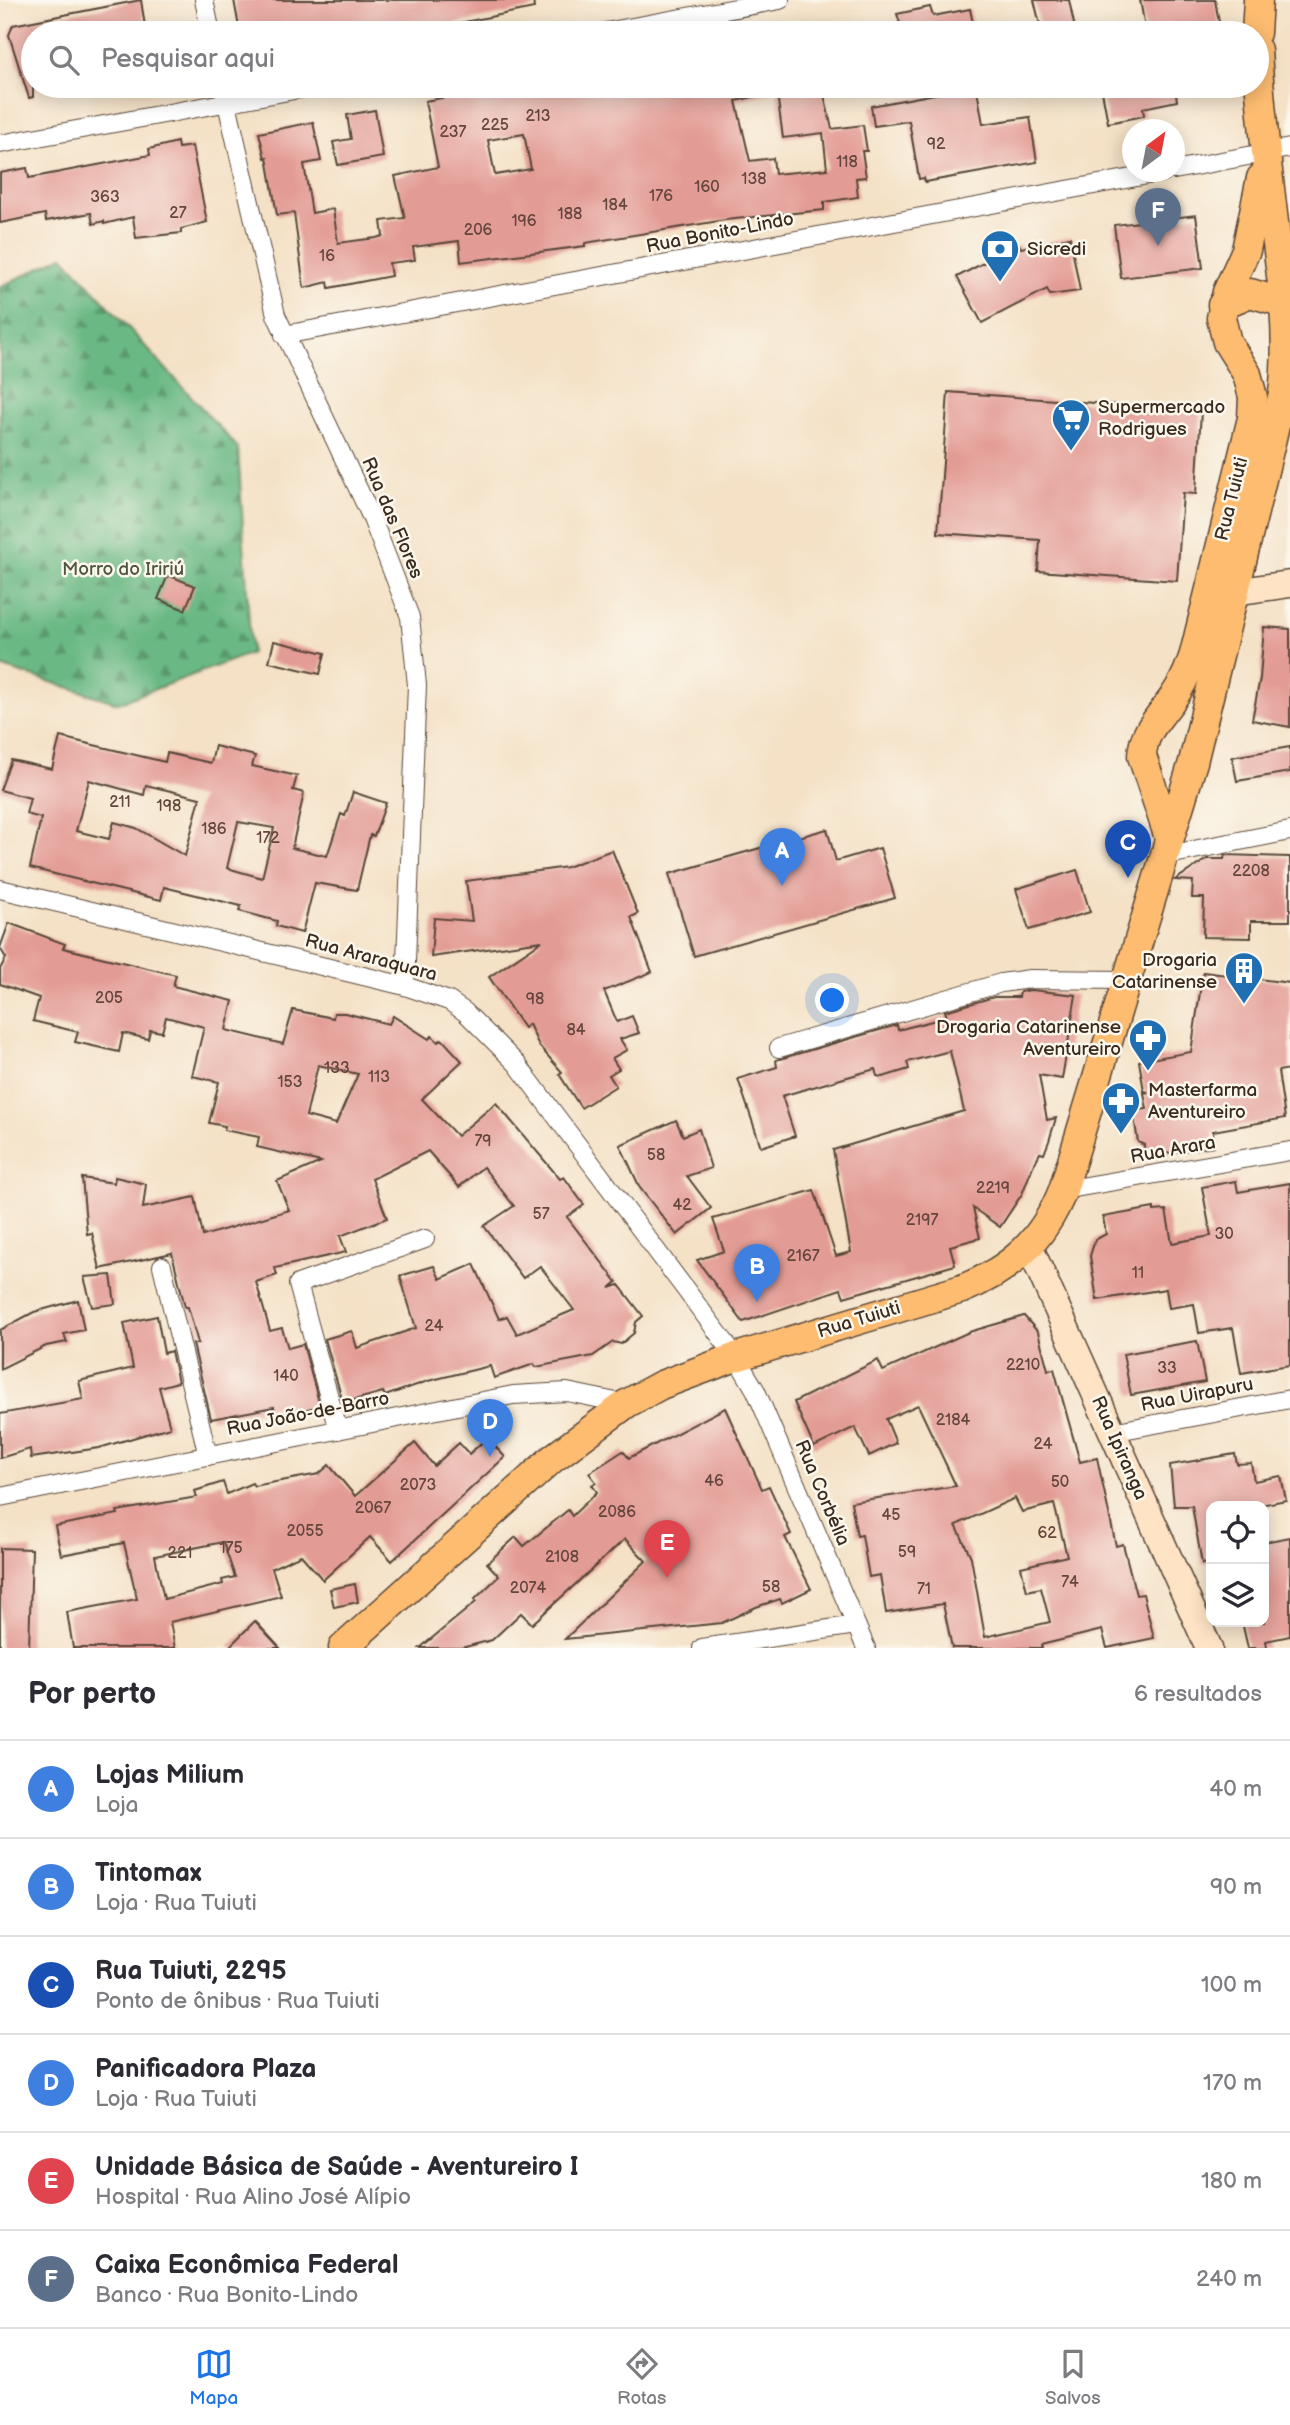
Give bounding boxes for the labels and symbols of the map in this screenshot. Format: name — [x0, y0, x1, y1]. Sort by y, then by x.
house number: 213 — [525, 107, 551, 126]
house number: 225 — [481, 116, 509, 135]
north arrow — [1122, 119, 1185, 182]
house number: 237 — [440, 123, 467, 142]
house number: 92 — [927, 135, 946, 154]
house number: 118 — [836, 153, 858, 172]
house number: 138 — [741, 170, 767, 189]
house number: 160 — [694, 178, 720, 197]
house number: 176 — [649, 187, 673, 206]
house number: 363 — [90, 188, 120, 207]
pin: F — [1135, 188, 1181, 246]
house number: 184 — [602, 196, 628, 215]
house number: 27 — [169, 204, 187, 223]
house number: 188 — [558, 205, 582, 224]
street label: Rua Bonito-Lindo — [644, 207, 796, 259]
house number: 196 — [511, 212, 537, 231]
house number: 206 — [464, 221, 493, 240]
bank icon: Sicredi — [979, 228, 1021, 283]
place label: Sicredi — [1027, 238, 1086, 261]
house number: 16 — [319, 247, 335, 266]
place label: Supermercado Rodrigues — [1098, 396, 1225, 441]
supermarket icon: Supermercado Rodrigues — [1050, 397, 1092, 452]
street label: Rua das Flores — [356, 454, 428, 582]
street label: Rua Tuiuti — [1211, 455, 1253, 543]
park label: Morro do Iririú — [62, 558, 184, 581]
house number: 211 — [109, 793, 131, 812]
house number: 198 — [157, 797, 181, 816]
house number: 186 — [201, 820, 227, 839]
pin: C — [1105, 820, 1151, 878]
pin: A — [759, 828, 805, 886]
house number: 172 — [256, 829, 280, 848]
house number: 2208 — [1232, 862, 1270, 881]
street label: Rua Araraquara — [302, 929, 440, 987]
place label: Drogaria Catarinense — [1112, 949, 1217, 994]
building icon: Drogaria Catarinense — [1223, 950, 1265, 1005]
your location — [815, 983, 849, 1017]
house number: 205 — [95, 989, 123, 1008]
house number: 98 — [526, 990, 544, 1009]
place label: Drogaria Catarinense Aventureiro — [936, 1016, 1121, 1061]
pharmacy icon: Drogaria Catarinense Aventureiro — [1127, 1017, 1169, 1072]
house number: 84 — [566, 1021, 586, 1040]
house number: 133 — [324, 1059, 350, 1078]
house number: 113 — [368, 1068, 390, 1087]
house number: 153 — [277, 1073, 303, 1092]
place label: Masterfarma Aventureiro — [1148, 1079, 1257, 1124]
pharmacy icon: Masterfarma Aventureiro — [1100, 1080, 1142, 1135]
street label: Rua Arara — [1129, 1131, 1217, 1169]
house number: 79 — [474, 1132, 492, 1151]
house number: 58 — [647, 1146, 665, 1165]
house number: 2219 — [976, 1179, 1010, 1198]
house number: 42 — [672, 1196, 692, 1215]
house number: 57 — [532, 1205, 550, 1224]
house number: 2197 — [906, 1211, 938, 1230]
house number: 30 — [1214, 1225, 1234, 1244]
pin: B — [734, 1244, 780, 1302]
house number: 2167 — [786, 1247, 820, 1266]
house number: 11 — [1132, 1264, 1144, 1283]
street label: Rua Tuiuti — [815, 1297, 903, 1343]
house number: 24 — [425, 1317, 444, 1336]
house number: 2210 — [1006, 1356, 1040, 1375]
house number: 33 — [1157, 1359, 1177, 1378]
house number: 140 — [273, 1367, 299, 1386]
street label: Rua Uirapuru — [1139, 1373, 1255, 1417]
street label: Rua João-de-Barro — [225, 1387, 391, 1441]
street label: Rua Ipiranga — [1086, 1393, 1152, 1503]
pin: D — [467, 1399, 513, 1457]
house number: 2184 — [936, 1411, 970, 1430]
house number: 24 — [1034, 1435, 1053, 1454]
street label: Rua Corbélia — [789, 1437, 855, 1549]
house number: 46 — [704, 1472, 724, 1491]
house number: 50 — [1051, 1473, 1069, 1492]
house number: 2073 — [400, 1476, 436, 1495]
house number: 2067 — [355, 1499, 391, 1518]
house number: 2086 — [598, 1503, 636, 1522]
house number: 45 — [882, 1506, 900, 1525]
pin: E — [644, 1520, 690, 1578]
house number: 2055 — [286, 1522, 324, 1541]
house number: 62 — [1037, 1524, 1057, 1543]
house number: 175 — [219, 1539, 243, 1558]
house number: 59 — [898, 1543, 916, 1562]
house number: 221 — [168, 1544, 192, 1563]
house number: 2108 — [545, 1548, 579, 1567]
house number: 74 — [1061, 1573, 1079, 1592]
house number: 58 — [762, 1578, 780, 1597]
house number: 2074 — [510, 1579, 546, 1598]
house number: 71 — [917, 1580, 931, 1599]

